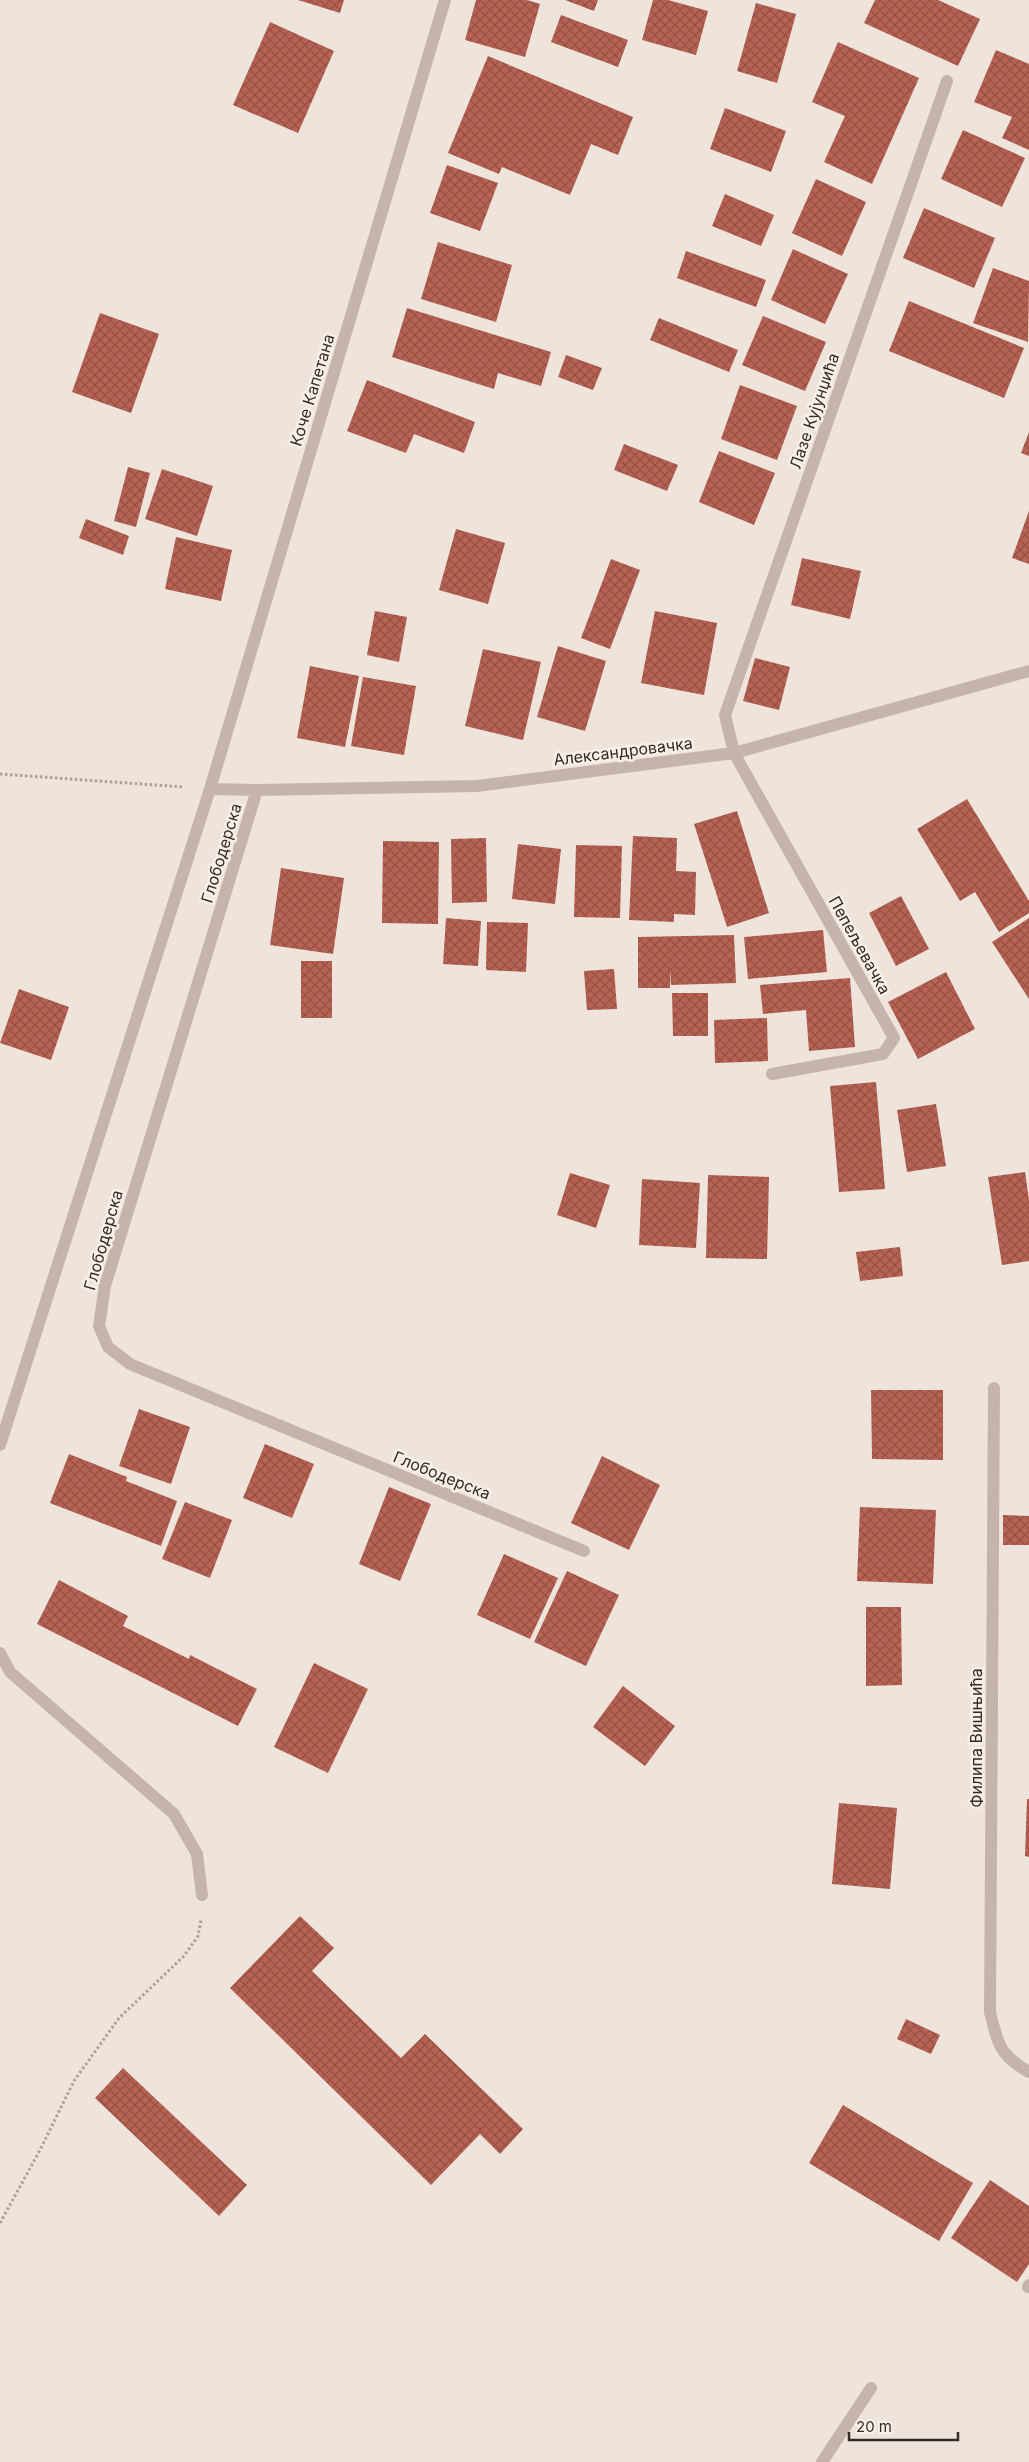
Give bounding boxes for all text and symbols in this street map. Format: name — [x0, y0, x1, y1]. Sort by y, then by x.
street label: Коче Капетана — [285, 331, 339, 449]
street label: Лазе Кујунџића — [785, 350, 843, 472]
street label: Александровачка — [552, 733, 694, 769]
street label: Глободерска — [196, 801, 246, 905]
street label: Пепељевачка — [825, 892, 895, 998]
street label: Глободерска — [79, 1188, 127, 1292]
street label: Глободерска — [390, 1446, 494, 1504]
street label: Филипа Вишњића — [966, 1668, 986, 1808]
scale bar — [849, 2410, 958, 2442]
text: 20 m — [856, 2417, 892, 2436]

